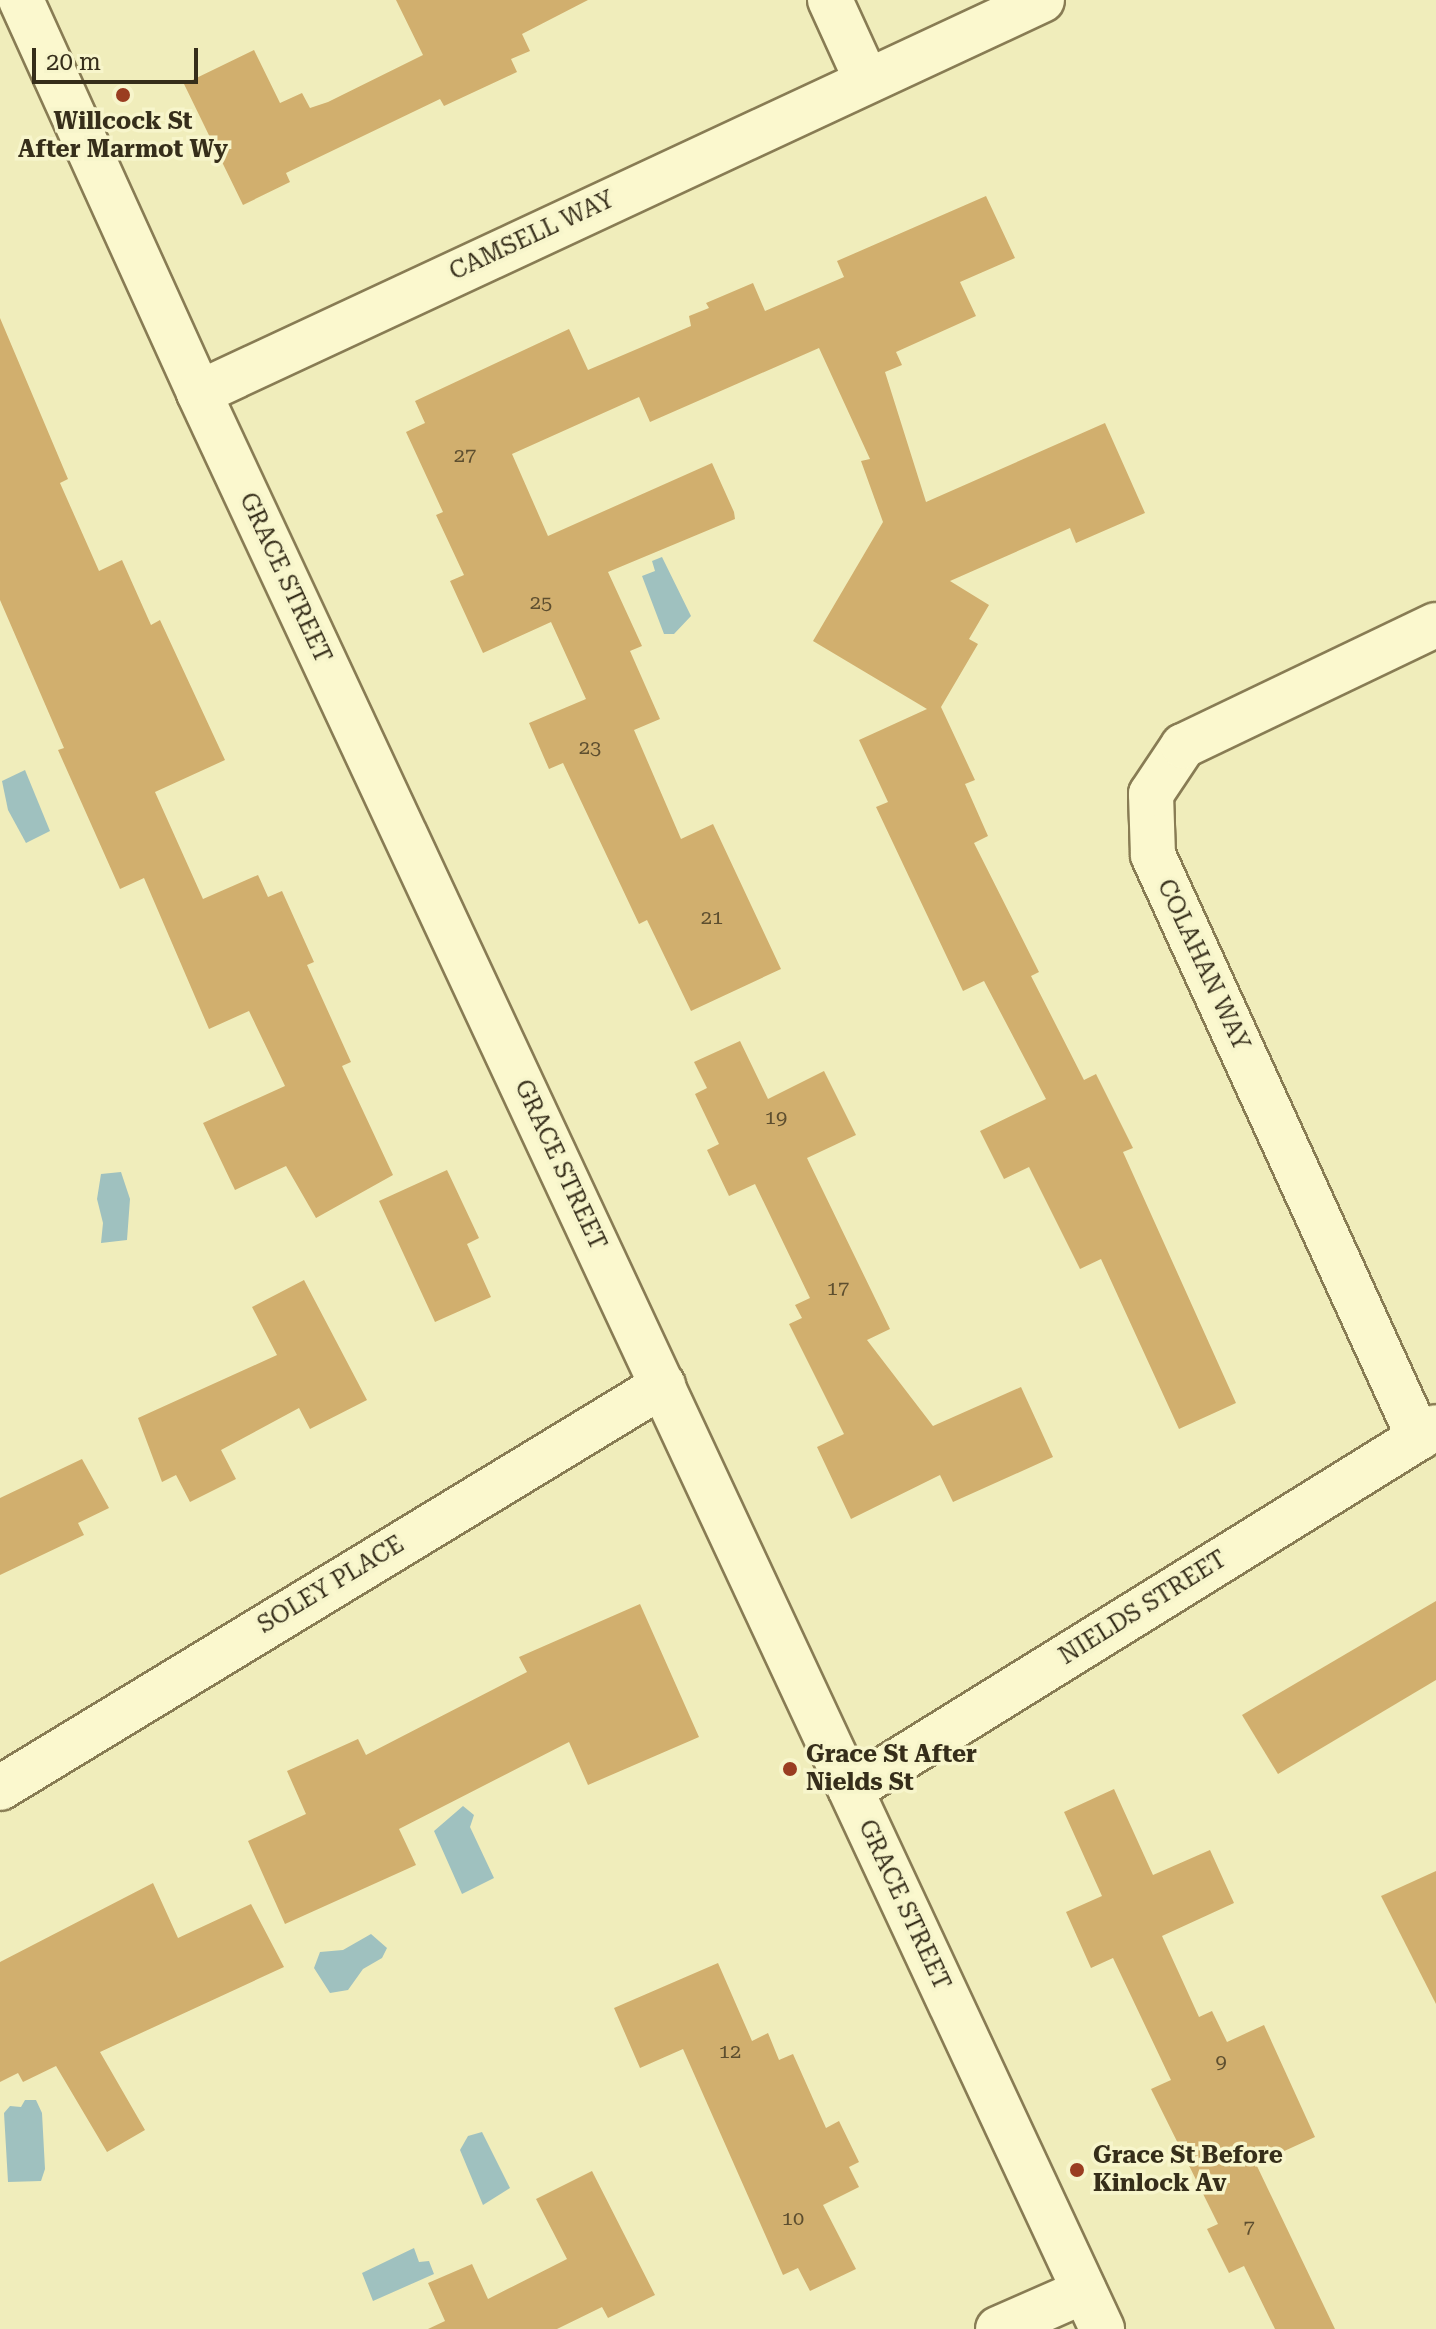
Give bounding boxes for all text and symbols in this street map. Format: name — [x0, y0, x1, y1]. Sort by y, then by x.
scale bar — [36, 32, 202, 82]
text: 20 m — [46, 48, 101, 76]
marker: Willcock St After Marmot Wy — [114, 86, 132, 104]
place label: Willcock St After Marmot Wy — [18, 108, 228, 164]
street label: CAMSELL WAY — [445, 185, 619, 287]
house number: 27 — [454, 443, 476, 467]
street label: GRACE STREET — [233, 488, 337, 668]
house number: 25 — [530, 590, 552, 614]
house number: 23 — [579, 735, 601, 759]
street label: COLAHAN WAY — [1151, 875, 1255, 1055]
house number: 21 — [701, 905, 723, 929]
street label: GRACE STREET — [508, 1075, 612, 1255]
house number: 19 — [765, 1105, 787, 1129]
house number: 17 — [827, 1276, 849, 1300]
street label: SOLEY PLACE — [253, 1530, 409, 1640]
street label: NIELDS STREET — [1054, 1545, 1232, 1671]
place label: Grace St After Nields St — [806, 1741, 977, 1797]
marker: Grace St After Nields St — [781, 1760, 799, 1778]
street label: GRACE STREET — [852, 1815, 956, 1995]
house number: 12 — [719, 2039, 741, 2063]
house number: 9 — [1215, 2049, 1227, 2073]
place label: Grace St Before Kinlock Av — [1093, 2142, 1283, 2198]
marker: Grace St Before Kinlock Av — [1068, 2161, 1086, 2179]
house number: 10 — [782, 2206, 804, 2230]
house number: 7 — [1243, 2215, 1255, 2239]

